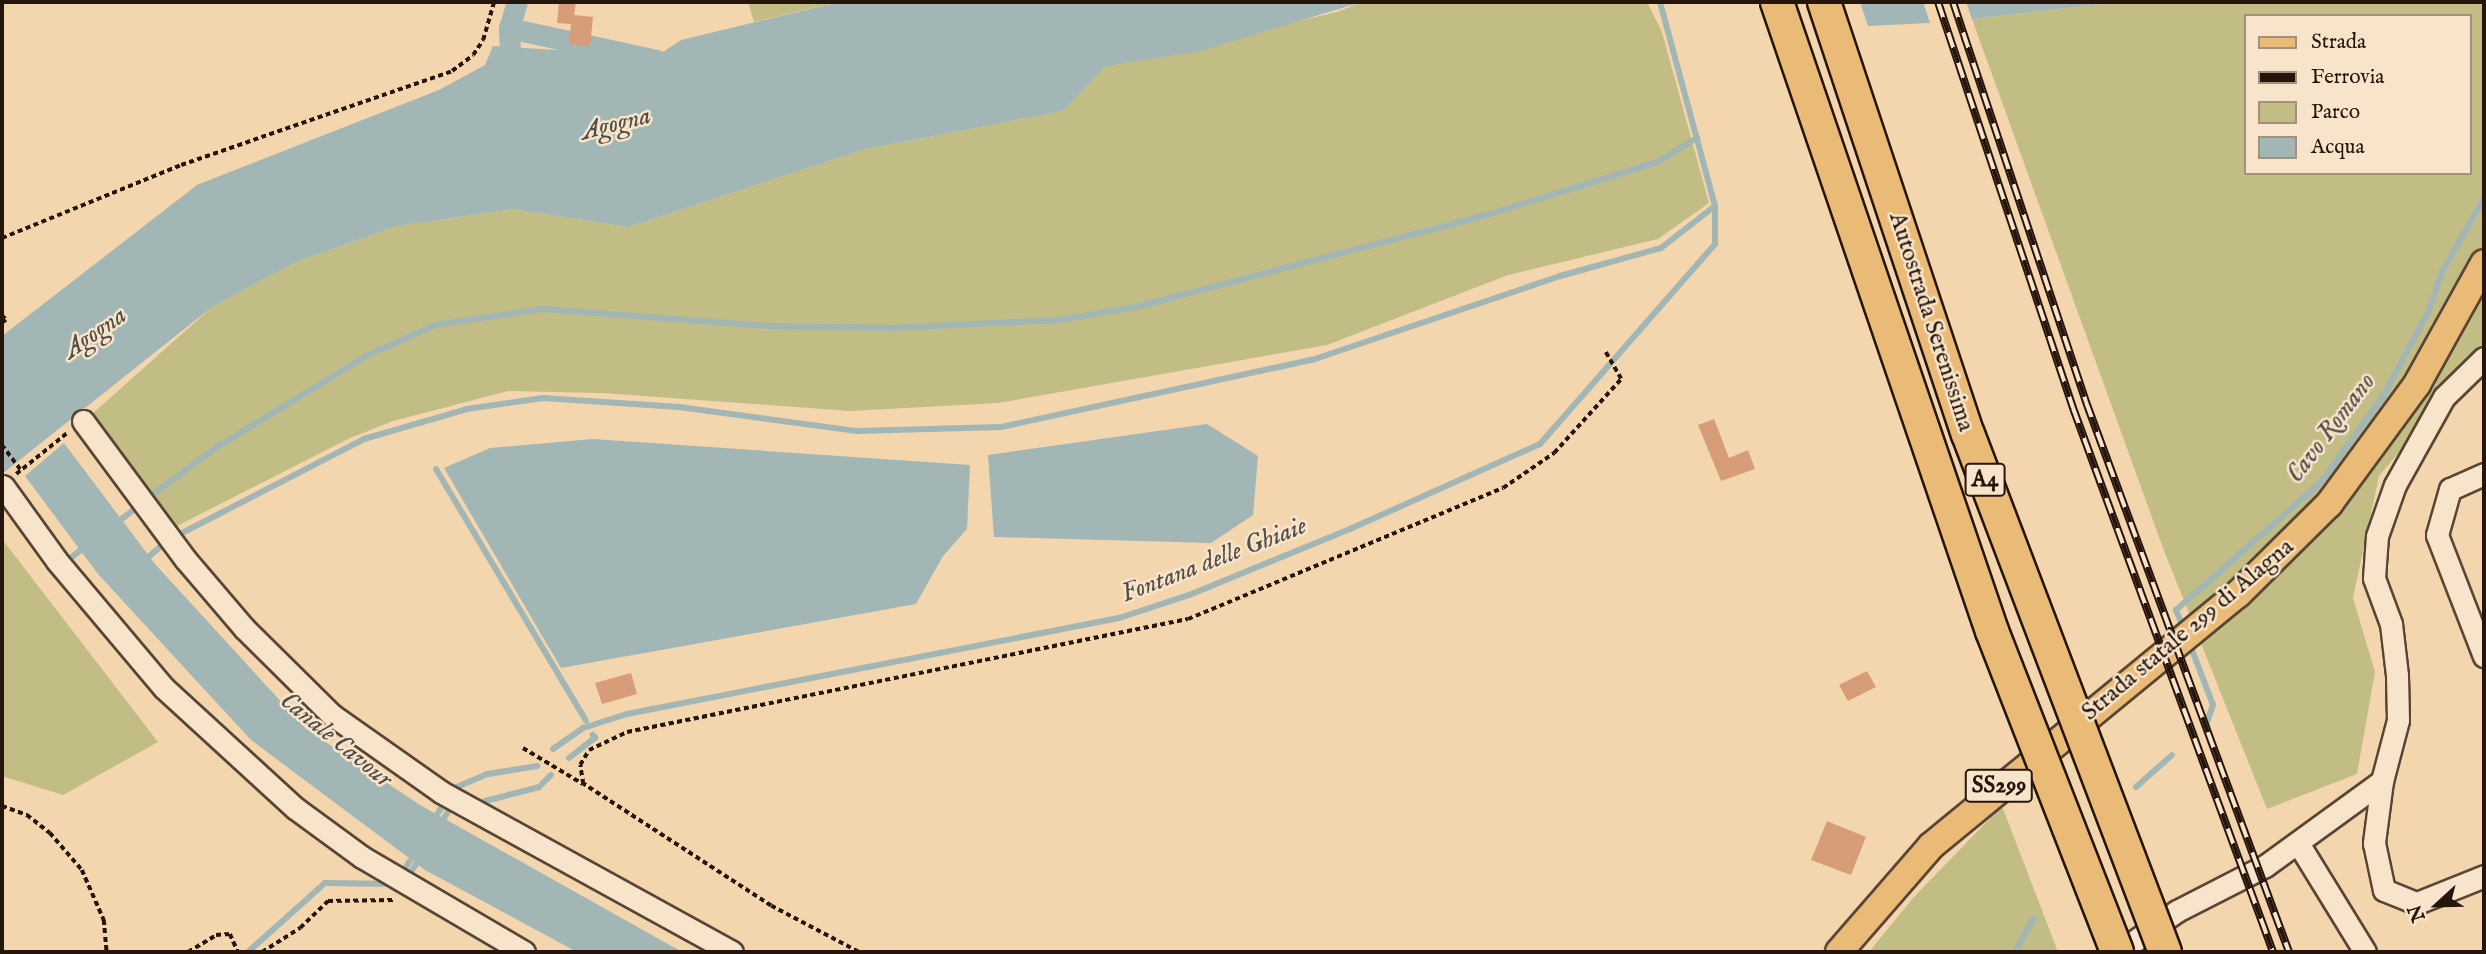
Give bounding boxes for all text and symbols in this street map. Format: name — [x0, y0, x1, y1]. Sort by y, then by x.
legend — [2244, 14, 2472, 175]
text: Strada — [2311, 29, 2366, 56]
text: Ferrovia — [2311, 64, 2384, 91]
text: Parco — [2311, 99, 2360, 126]
water label: Agogna — [578, 100, 654, 148]
text: Acqua — [2311, 134, 2365, 161]
street label: Autostrada Serenissima — [1882, 209, 1980, 435]
water label: Agogna — [57, 300, 133, 366]
water label: Cavo Romano — [2280, 367, 2382, 489]
road number: A4 — [1964, 460, 2006, 500]
water label: Fontana delle Ghiaie — [1117, 510, 1311, 610]
street label: Strada statale 299 di Alagna — [2076, 533, 2300, 727]
water label: Canale Cavour — [274, 685, 398, 795]
road number: SS299 — [1964, 766, 2034, 806]
north arrow — [2402, 870, 2472, 940]
text: N — [2403, 901, 2432, 925]

